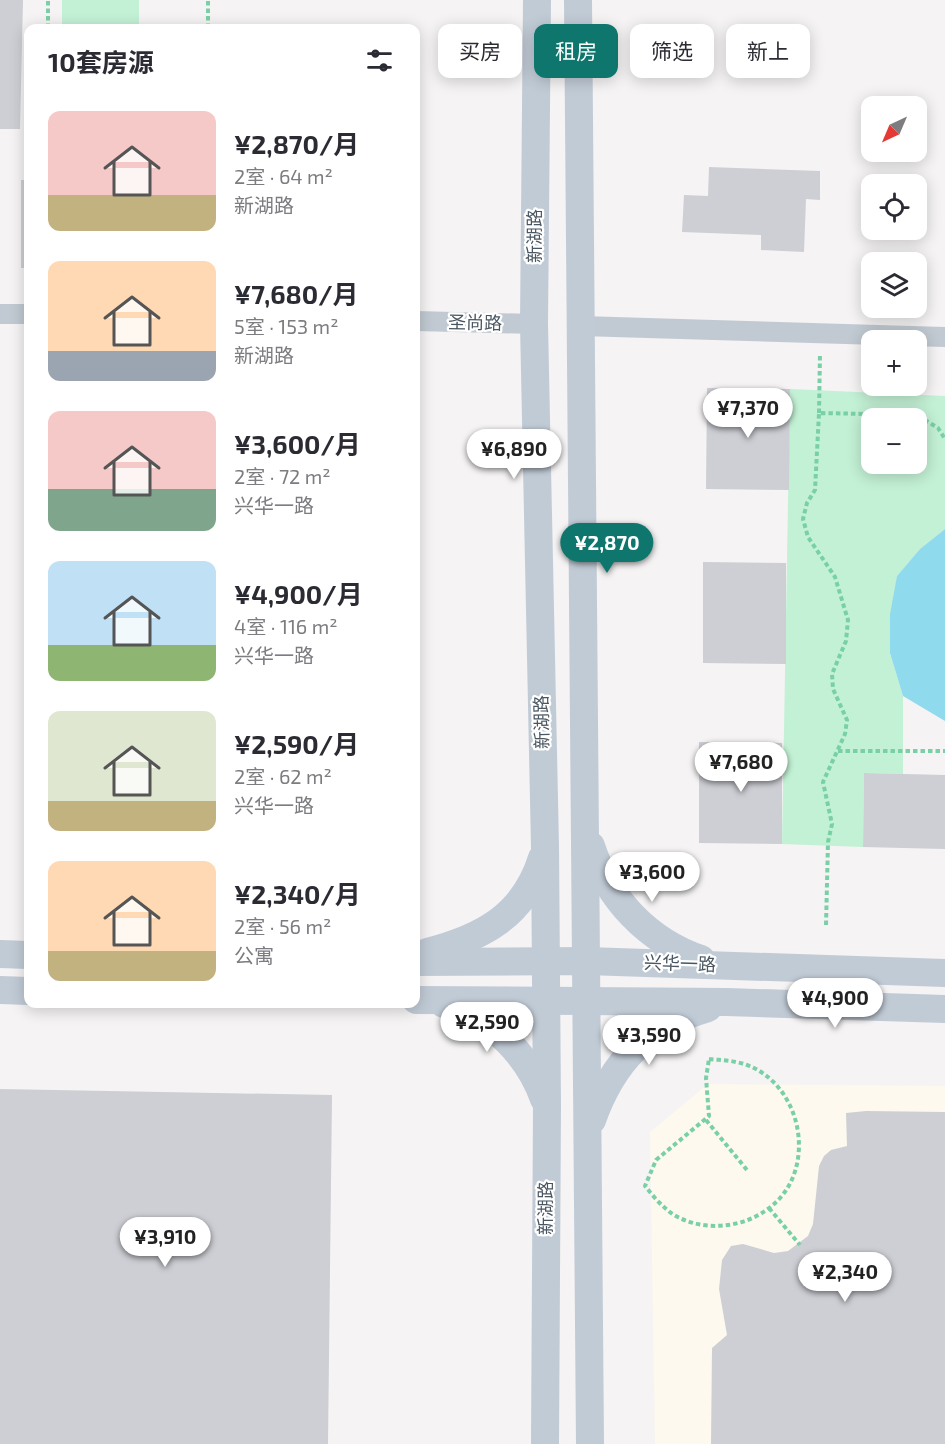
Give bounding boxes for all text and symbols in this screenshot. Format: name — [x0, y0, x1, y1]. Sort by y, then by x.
chip: 买房 — [438, 24, 522, 78]
chip: 租房 — [534, 24, 618, 78]
chip: 筛选 — [630, 24, 714, 78]
chip: 新上 — [726, 24, 810, 78]
icon: filters — [363, 44, 396, 77]
text: 10套房源 — [48, 46, 154, 77]
north arrow — [861, 96, 927, 162]
map controls — [861, 96, 927, 474]
text: ¥2,870/月 — [234, 128, 359, 159]
icon: home — [96, 135, 168, 207]
text: 2室 · 64 m² — [234, 164, 333, 188]
button: locate — [861, 174, 927, 240]
text: 新湖路 — [234, 193, 294, 217]
street label: 新湖路 — [523, 209, 545, 263]
button: layers — [861, 252, 927, 318]
text: ¥7,680/月 — [234, 278, 359, 309]
icon: home — [96, 285, 168, 357]
street label: 圣尚路 — [448, 311, 502, 333]
text: 5室 · 153 m² — [234, 314, 338, 338]
button: + — [861, 330, 927, 396]
text: 新湖路 — [234, 343, 294, 367]
pin: ¥7,370 — [699, 388, 797, 439]
text: ¥7,370 — [717, 395, 779, 419]
button: − — [861, 408, 927, 474]
text: ¥3,600/月 — [234, 428, 361, 459]
pin: ¥6,890 — [465, 429, 563, 480]
icon: home — [96, 435, 168, 507]
text: ¥6,890 — [481, 436, 547, 460]
text: 2室 · 72 m² — [234, 464, 331, 488]
text: 兴华一路 — [234, 493, 314, 517]
pin: ¥2,870 — [558, 523, 656, 574]
text: ¥2,870 — [574, 530, 640, 554]
text: ¥4,900/月 — [234, 578, 363, 609]
icon: home — [96, 585, 168, 657]
text: 4室 · 116 m² — [234, 614, 338, 638]
text: 兴华一路 — [234, 643, 314, 667]
street label: 新湖路 — [530, 695, 552, 749]
text: ¥2,590/月 — [234, 728, 359, 759]
icon: home — [96, 735, 168, 807]
pin: ¥7,680 — [692, 742, 790, 793]
text: ¥7,680 — [709, 749, 773, 773]
text: 2室 · 62 m² — [234, 764, 332, 788]
text: 兴华一路 — [234, 793, 314, 817]
pin: ¥3,600 — [603, 852, 701, 903]
text: ¥3,600 — [619, 859, 685, 883]
text: ¥2,340/月 — [234, 878, 361, 909]
icon: home — [96, 885, 168, 957]
text: 2室 · 56 m² — [234, 914, 331, 938]
text: 公寓 — [234, 943, 274, 967]
street label: 兴华一路 — [644, 951, 716, 975]
pin: ¥4,900 — [786, 978, 884, 1029]
text: ¥4,900 — [801, 985, 869, 1009]
pin: ¥2,590 — [438, 1002, 536, 1053]
text: ¥2,590 — [454, 1009, 520, 1033]
pin: ¥3,590 — [600, 1015, 698, 1066]
text: ¥3,590 — [617, 1022, 681, 1046]
street label: 新湖路 — [534, 1181, 556, 1235]
pin: ¥3,910 — [116, 1217, 214, 1268]
text: ¥3,910 — [134, 1224, 196, 1248]
pin: ¥2,340 — [796, 1252, 894, 1303]
text: ¥2,340 — [812, 1259, 878, 1283]

